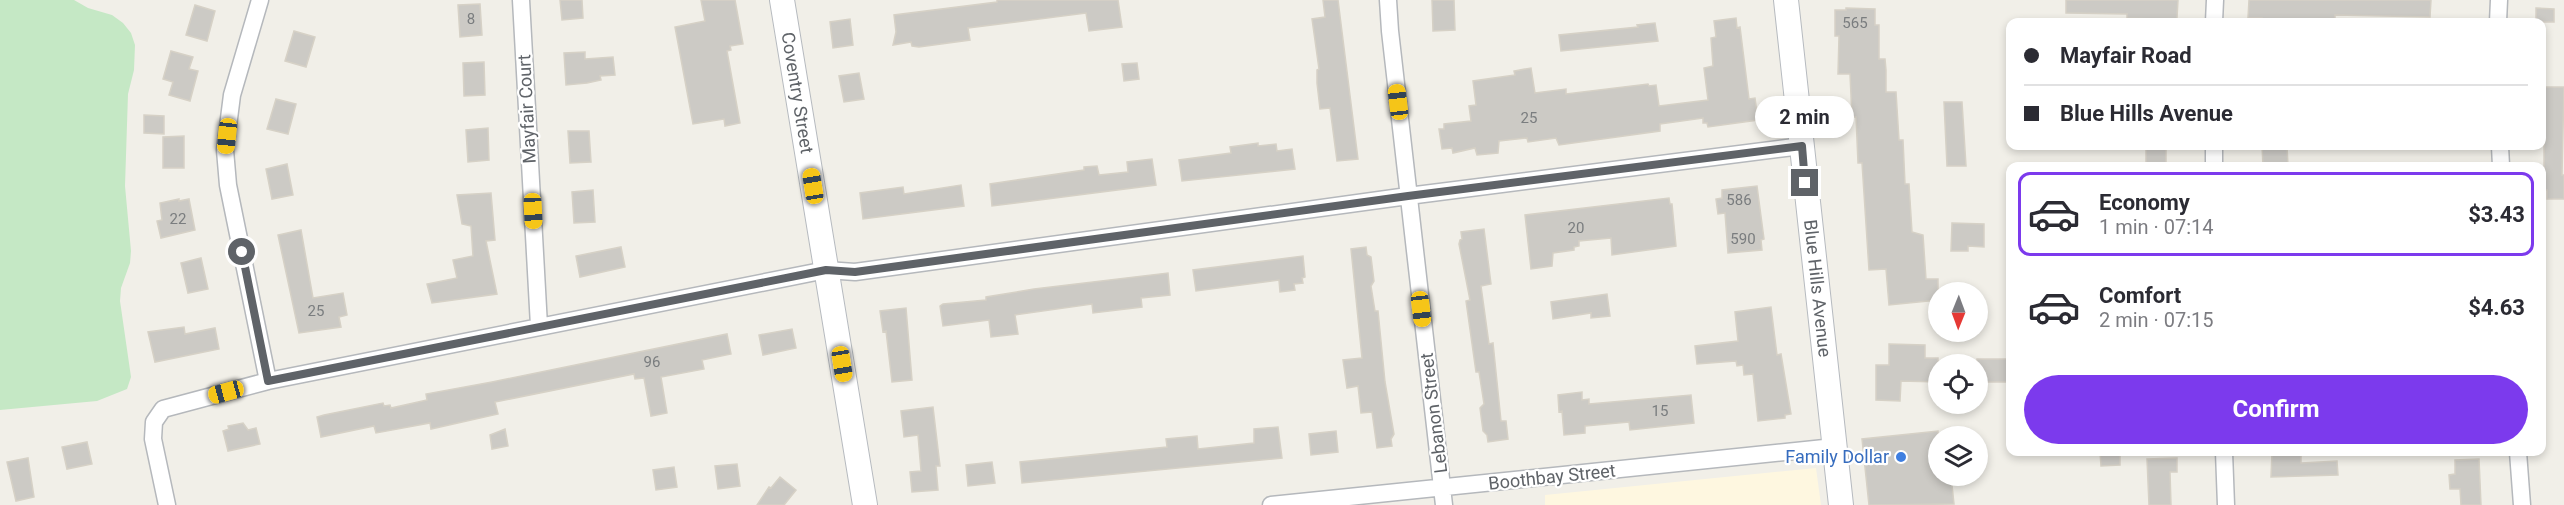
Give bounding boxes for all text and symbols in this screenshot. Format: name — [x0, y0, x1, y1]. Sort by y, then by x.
house number: 8 — [467, 10, 475, 28]
house number: 565 — [1842, 14, 1868, 32]
street label: Coventry Street — [777, 30, 818, 155]
text: Mayfair Road — [2060, 43, 2192, 68]
street label: Mayfair Court — [513, 54, 540, 164]
car — [1387, 83, 1409, 121]
callout: 2 min — [1756, 96, 1854, 138]
text: Blue Hills Avenue — [2060, 101, 2233, 126]
text: 2 min — [1779, 105, 1830, 129]
house number: 25 — [1521, 109, 1537, 127]
car — [216, 117, 238, 155]
car — [801, 167, 825, 205]
route end — [1791, 169, 1818, 196]
icon: car — [2027, 187, 2081, 241]
text: Economy — [2099, 190, 2190, 215]
house number: 586 — [1726, 191, 1752, 209]
car — [523, 193, 543, 229]
text: $3.43 — [2468, 202, 2525, 227]
house number: 22 — [170, 210, 186, 228]
text: 1 min · 07:14 — [2099, 215, 2214, 239]
street label: Blue Hills Avenue — [1800, 218, 1836, 358]
house number: 20 — [1568, 219, 1584, 237]
house number: 590 — [1730, 230, 1756, 248]
route start — [228, 238, 255, 265]
icon: car — [2027, 280, 2081, 334]
north arrow — [1928, 282, 1988, 342]
map controls — [1928, 282, 1988, 486]
text: Comfort — [2099, 283, 2181, 308]
car — [1410, 290, 1432, 328]
text: $4.63 — [2468, 295, 2525, 320]
house number: 25 — [308, 302, 324, 320]
text: 2 min · 07:15 — [2099, 308, 2214, 332]
car — [830, 345, 854, 383]
street label: Lebanon Street — [1416, 352, 1451, 475]
house number: 96 — [644, 353, 660, 371]
button: locate — [1928, 354, 1988, 414]
button: Confirm — [2024, 375, 2528, 444]
car — [206, 379, 246, 405]
house number: 15 — [1652, 402, 1668, 420]
button: layers — [1928, 426, 1988, 486]
place label: Family Dollar — [1785, 446, 1889, 467]
marker: Family Dollar — [1894, 450, 1908, 464]
street label: Boothbay Street — [1487, 459, 1617, 494]

